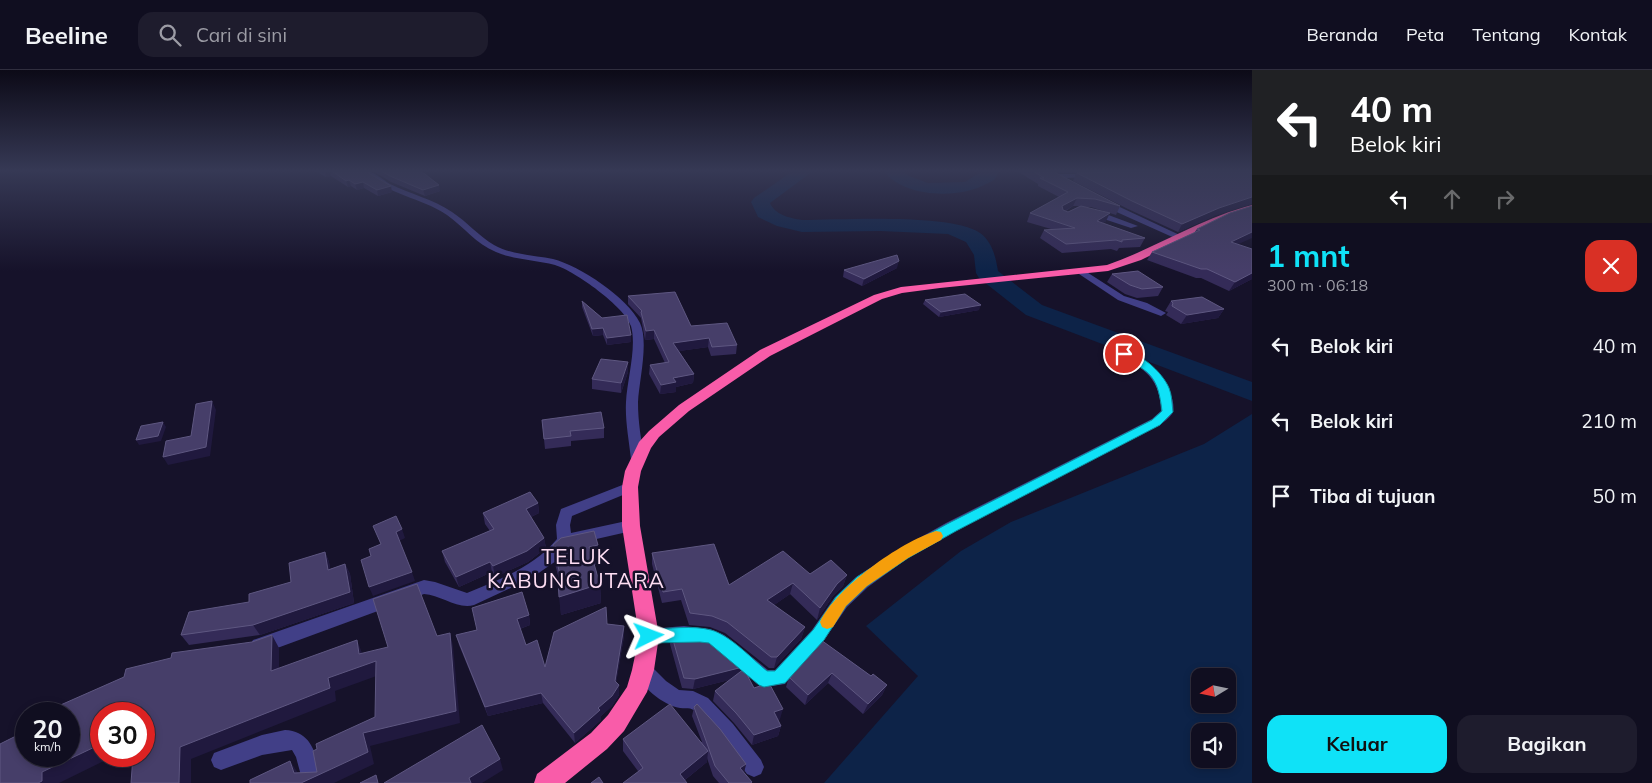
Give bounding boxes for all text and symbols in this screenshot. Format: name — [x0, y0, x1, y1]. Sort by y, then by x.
search box — [138, 12, 488, 57]
text: Beeline — [25, 20, 108, 50]
icon: search — [156, 21, 184, 49]
text: Cari di sini — [196, 23, 287, 47]
text: Beranda — [1307, 23, 1378, 46]
text: Peta — [1406, 23, 1444, 46]
text: Tentang — [1472, 23, 1541, 46]
text: Kontak — [1569, 23, 1627, 46]
text: 40 m — [1350, 87, 1433, 131]
icon: left — [1267, 90, 1332, 155]
text: Belok kiri — [1350, 130, 1442, 158]
icon: left — [1385, 185, 1413, 213]
icon: ahead — [1438, 185, 1466, 213]
icon: right — [1491, 185, 1519, 213]
text: 1 mnt — [1267, 237, 1350, 275]
button: close — [1585, 240, 1637, 292]
text: 300 m · 06:18 — [1267, 275, 1368, 295]
icon: left — [1267, 332, 1295, 360]
pin — [1103, 333, 1145, 375]
text: Belok kiri — [1310, 334, 1393, 358]
text: 40 m — [1593, 334, 1637, 358]
icon: arrive — [1110, 340, 1138, 368]
icon: left — [1267, 407, 1295, 435]
text: Belok kiri — [1310, 409, 1393, 433]
text: 210 m — [1581, 409, 1637, 433]
icon: arrive — [1267, 482, 1295, 510]
text: Tiba di tujuan — [1310, 484, 1435, 508]
text: 50 m — [1593, 484, 1637, 508]
district label: TELUK KABUNG UTARA — [487, 543, 665, 593]
position arrow — [622, 609, 674, 661]
north arrow — [1191, 668, 1236, 712]
map controls — [1191, 668, 1236, 768]
speed limit sign: 30 — [90, 702, 155, 767]
text: 20 — [32, 713, 63, 744]
button: Keluar — [1267, 715, 1447, 773]
button: Bagikan — [1457, 715, 1637, 773]
button: sound — [1191, 723, 1236, 768]
text: km/h — [34, 739, 61, 754]

